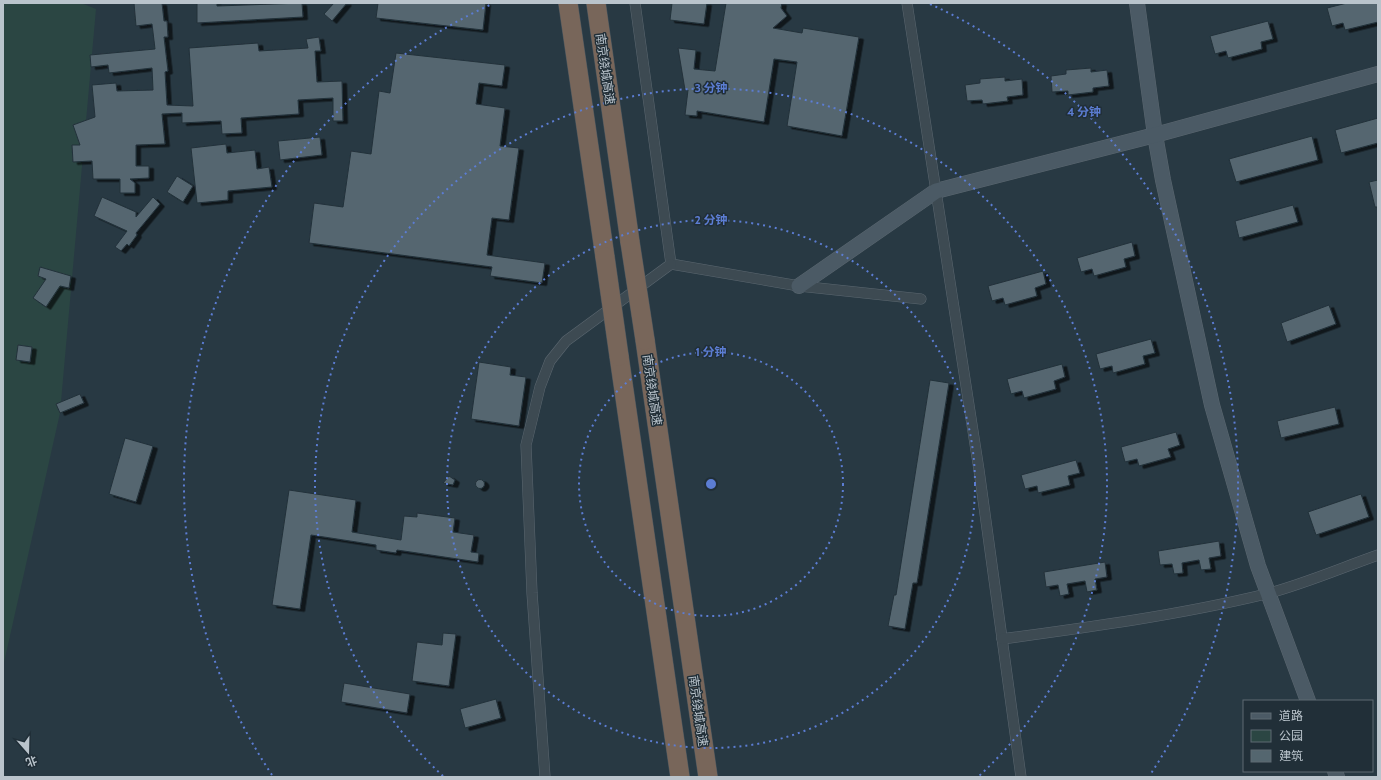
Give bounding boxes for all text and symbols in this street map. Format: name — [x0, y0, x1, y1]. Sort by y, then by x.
street label: 南京绕城高速 — [593, 32, 618, 106]
text: 3 分钟 — [694, 80, 728, 95]
text: 4 分钟 — [1067, 104, 1101, 119]
text: 2 分钟 — [694, 212, 728, 227]
text: 1 分钟 — [695, 344, 727, 359]
street label: 南京绕城高速 — [640, 353, 665, 427]
centre of rings — [704, 477, 718, 491]
street label: 南京绕城高速 — [686, 674, 711, 748]
legend — [1243, 700, 1373, 772]
text: 道路 — [1279, 708, 1303, 723]
text: 公园 — [1279, 728, 1303, 743]
north arrow — [8, 732, 48, 772]
text: 建筑 — [1279, 748, 1303, 763]
text: 北 — [24, 753, 39, 770]

